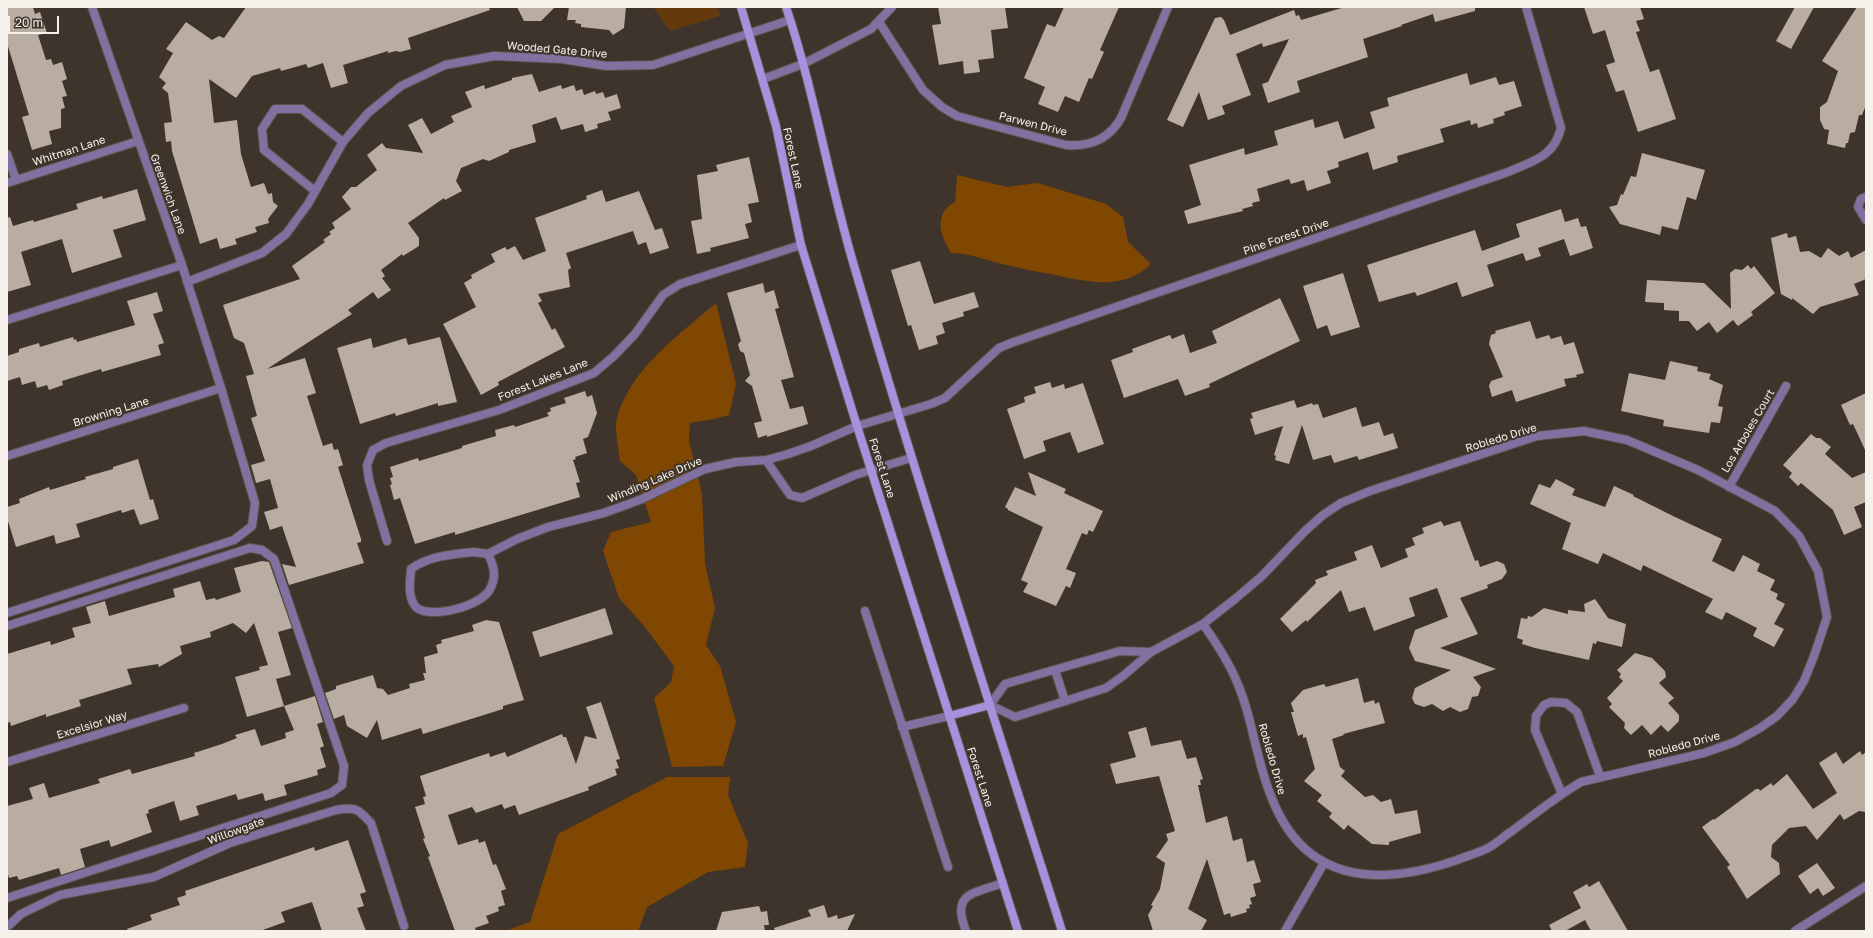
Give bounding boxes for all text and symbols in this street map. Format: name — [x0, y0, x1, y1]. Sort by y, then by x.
scale bar — [10, 8, 61, 34]
text: 20 m — [15, 15, 43, 30]
street label: Wooded Gate Drive — [506, 39, 608, 61]
street label: Parwen Drive — [998, 109, 1068, 139]
street label: Forest Lane — [780, 126, 806, 190]
street label: Whitman Lane — [31, 133, 107, 169]
street label: Greenwich Lane — [147, 152, 189, 236]
street label: Pine Forest Drive — [1241, 216, 1331, 258]
street label: Forest Lakes Lane — [496, 356, 590, 404]
street label: Los Arboles Court — [1719, 387, 1777, 475]
street label: Browning Lane — [71, 394, 151, 430]
street label: Robledo Drive — [1464, 421, 1538, 455]
street label: Forest Lane — [866, 436, 898, 500]
street label: Winding Lake Drive — [606, 454, 704, 506]
street label: Excelsior Way — [55, 708, 129, 742]
street label: Robledo Drive — [1255, 722, 1289, 796]
street label: Robledo Drive — [1647, 729, 1721, 761]
street label: Forest Lane — [964, 745, 996, 809]
street label: Willowgate — [206, 815, 266, 847]

